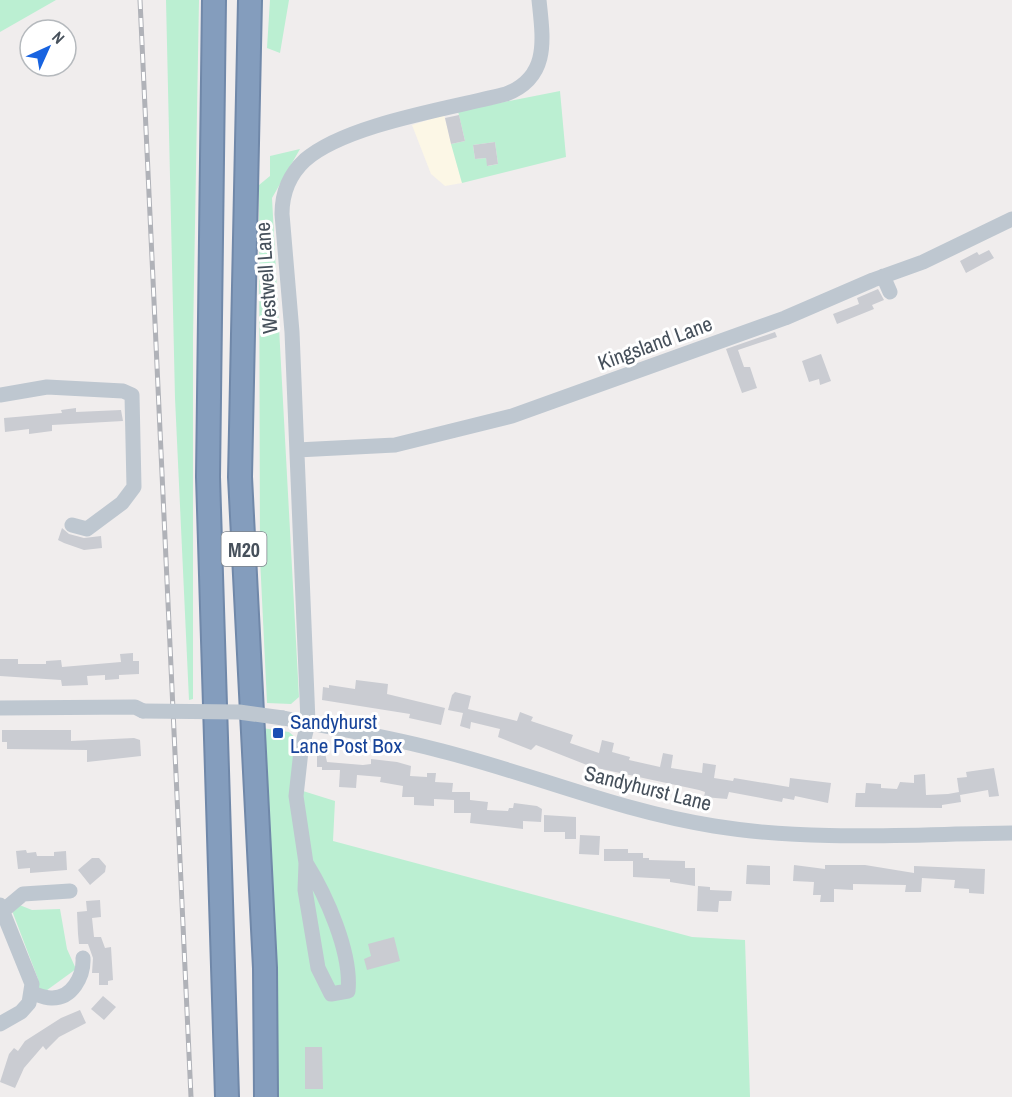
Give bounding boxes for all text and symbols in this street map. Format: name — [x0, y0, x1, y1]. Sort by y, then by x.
north arrow — [18, 18, 78, 78]
text: N — [47, 26, 70, 49]
street label: Westwell Lane — [248, 221, 284, 335]
street label: Kingsland Lane — [594, 309, 716, 377]
road number: M20 — [222, 532, 266, 566]
place label: Sandyhurst Lane Post Box — [290, 707, 402, 760]
marker: Sandyhurst Lane Post Box — [271, 726, 285, 740]
street label: Sandyhurst Lane — [581, 758, 715, 818]

